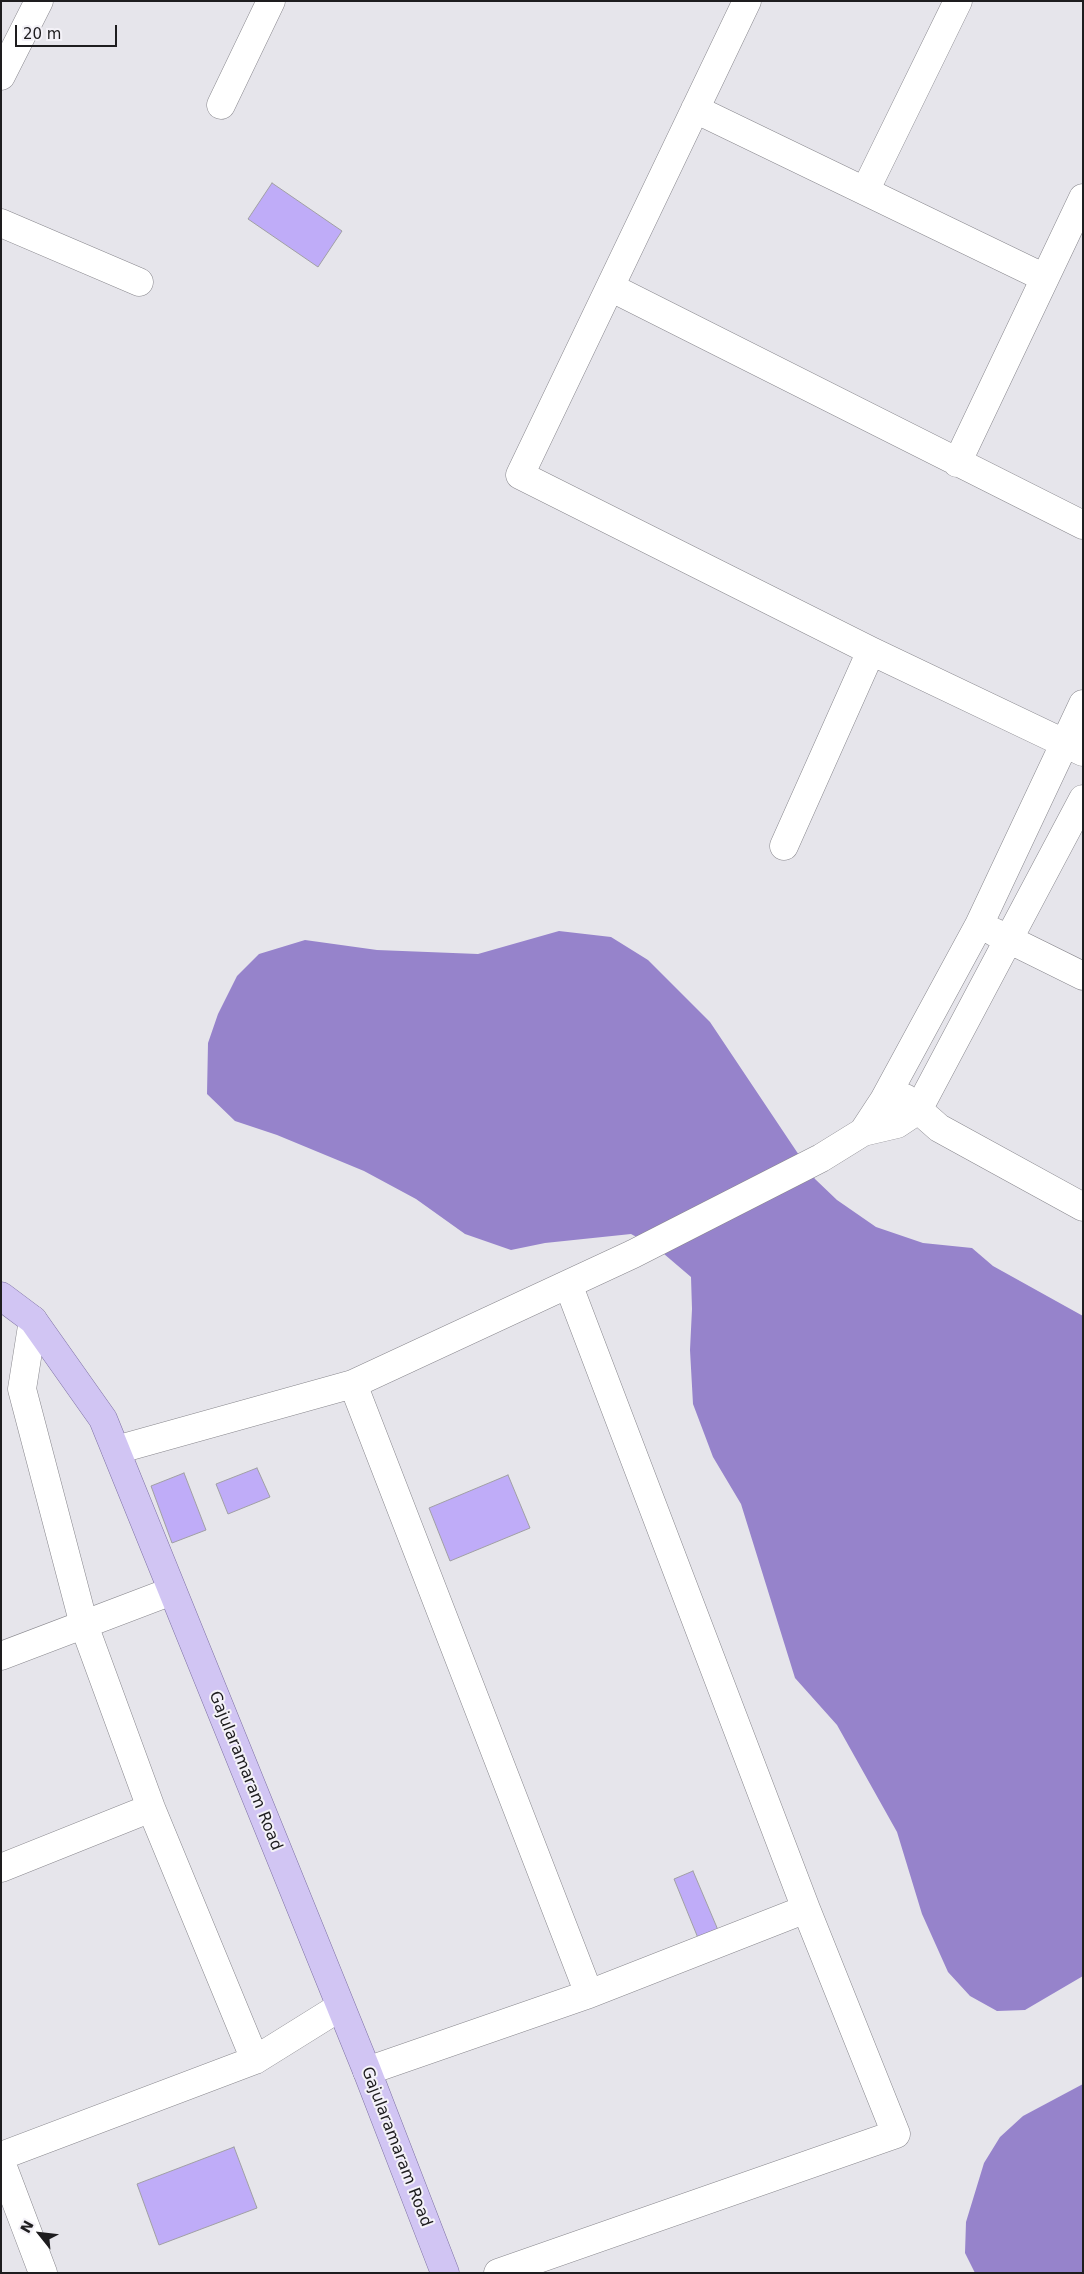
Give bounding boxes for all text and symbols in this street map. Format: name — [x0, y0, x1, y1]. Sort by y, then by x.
scale bar — [18, 15, 120, 47]
text: 20 m — [23, 25, 61, 43]
street label: Gajularamaram Road — [204, 1689, 286, 1853]
street label: Gajularamaram Road — [357, 2064, 435, 2230]
north arrow — [15, 2209, 65, 2259]
text: N — [17, 2218, 37, 2236]

